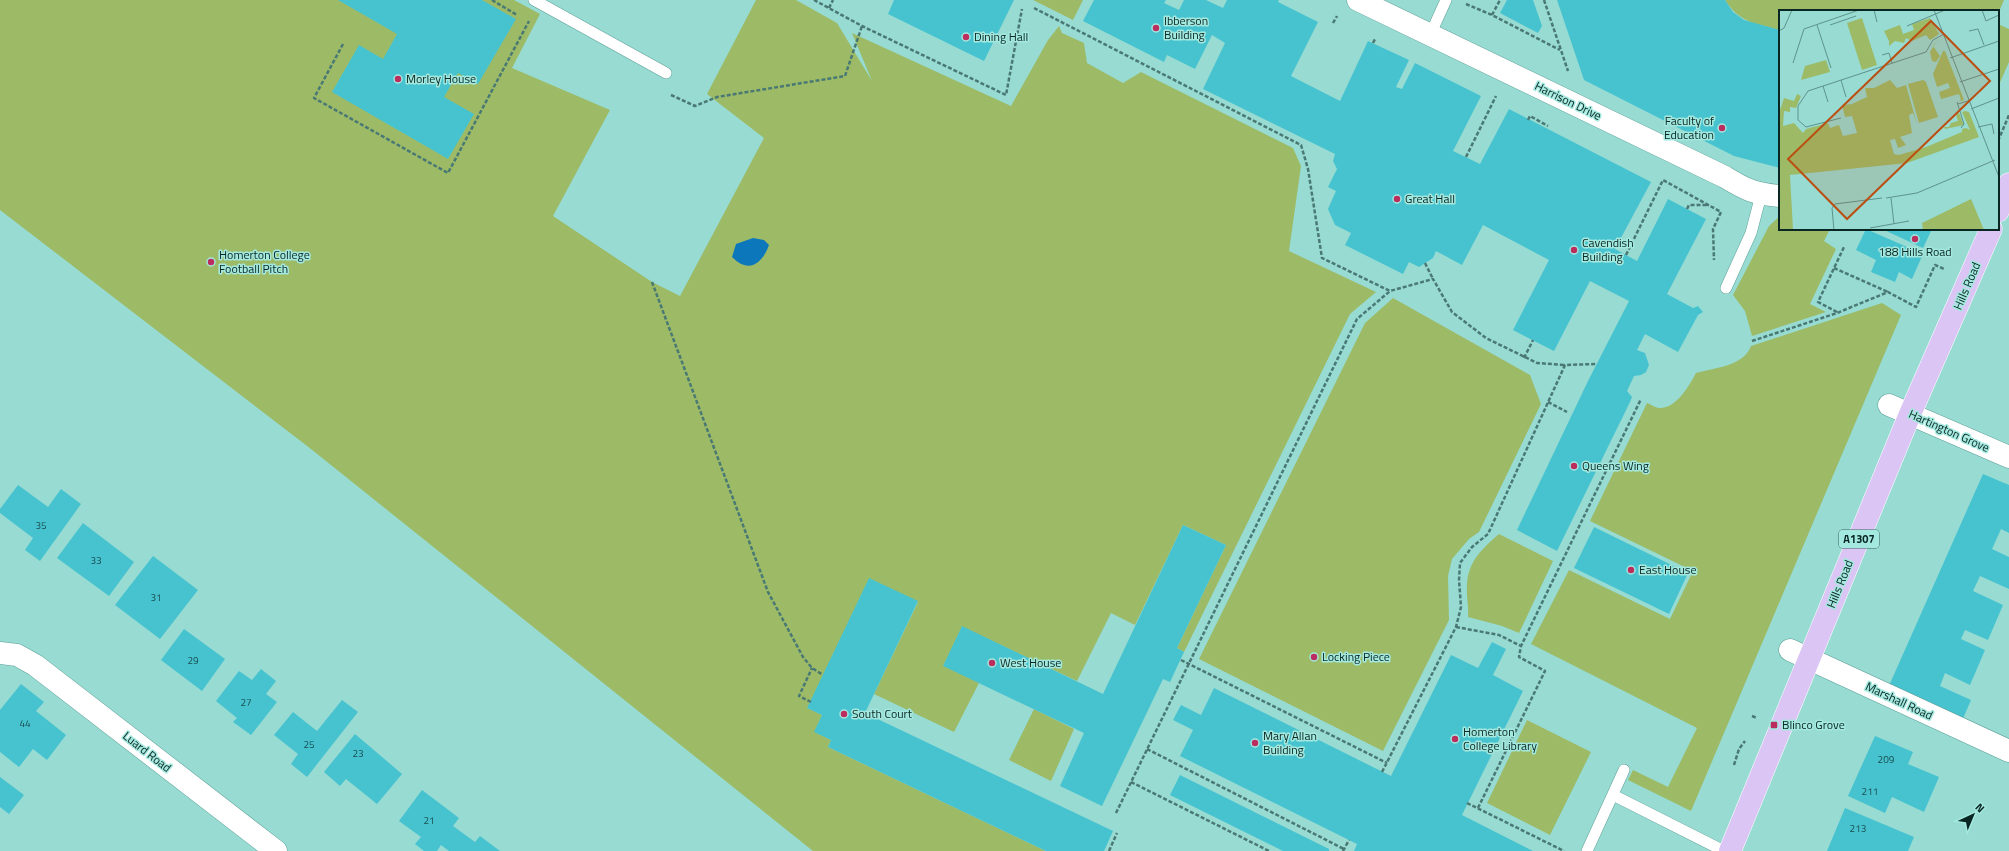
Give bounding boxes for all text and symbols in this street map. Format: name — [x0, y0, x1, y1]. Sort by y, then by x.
inset map — [1779, 10, 1999, 230]
place label: Ibberson Building — [1164, 11, 1208, 44]
marker: Ibberson Building — [1151, 23, 1161, 33]
place label: Dining Hall — [974, 27, 1028, 46]
marker: Dining Hall — [961, 32, 971, 42]
place label: Morley House — [406, 69, 476, 88]
marker: Morley House — [393, 74, 403, 84]
street label: Harrison Drive — [1532, 76, 1605, 125]
place label: Faculty of Education — [1664, 111, 1714, 144]
marker: Faculty of Education — [1717, 123, 1727, 133]
place label: Great Hall — [1405, 189, 1455, 208]
marker: Great Hall — [1392, 194, 1402, 204]
place label: Cavendish Building — [1582, 233, 1634, 266]
marker: 188 Hills Road — [1910, 234, 1920, 244]
place label: 188 Hills Road — [1878, 242, 1952, 261]
place label: Homerton College Football Pitch — [219, 245, 310, 278]
marker: Cavendish Building — [1569, 245, 1579, 255]
marker: Homerton College Football Pitch — [206, 257, 216, 267]
street label: Hills Road — [1948, 259, 1985, 313]
street label: Hartington Grove — [1906, 404, 1993, 457]
place label: Queens Wing — [1582, 456, 1649, 475]
marker: Queens Wing — [1569, 461, 1579, 471]
house number: 35 — [35, 518, 47, 533]
road number: A1307 — [1839, 530, 1879, 548]
house number: 33 — [90, 553, 102, 568]
street label: Hills Road — [1821, 557, 1858, 611]
place label: East House — [1639, 560, 1696, 579]
marker: East House — [1626, 565, 1636, 575]
house number: 31 — [150, 590, 162, 605]
place label: Locking Piece — [1322, 647, 1390, 666]
marker: Locking Piece — [1309, 652, 1319, 662]
house number: 29 — [187, 653, 199, 668]
place label: West House — [1000, 653, 1061, 672]
marker: West House — [987, 658, 997, 668]
street label: Marshall Road — [1862, 677, 1936, 724]
house number: 27 — [240, 695, 252, 710]
place label: South Court — [852, 704, 913, 723]
marker: South Court — [839, 709, 849, 719]
place label: Blinco Grove — [1782, 715, 1845, 734]
house number: 44 — [19, 716, 31, 731]
marker: Blinco Grove — [1769, 720, 1779, 730]
place label: Homerton College Library — [1463, 722, 1537, 755]
place label: Mary Allan Building — [1263, 726, 1317, 759]
street label: Luard Road — [119, 727, 176, 777]
marker: Homerton College Library — [1450, 734, 1460, 744]
house number: 25 — [303, 737, 315, 752]
marker: Mary Allan Building — [1250, 738, 1260, 748]
house number: 23 — [352, 746, 364, 761]
house number: 209 — [1878, 752, 1895, 767]
house number: 211 — [1862, 784, 1878, 799]
north arrow — [1953, 795, 1993, 835]
text: N — [1972, 799, 1988, 816]
house number: 21 — [423, 813, 435, 828]
house number: 213 — [1850, 821, 1866, 836]

